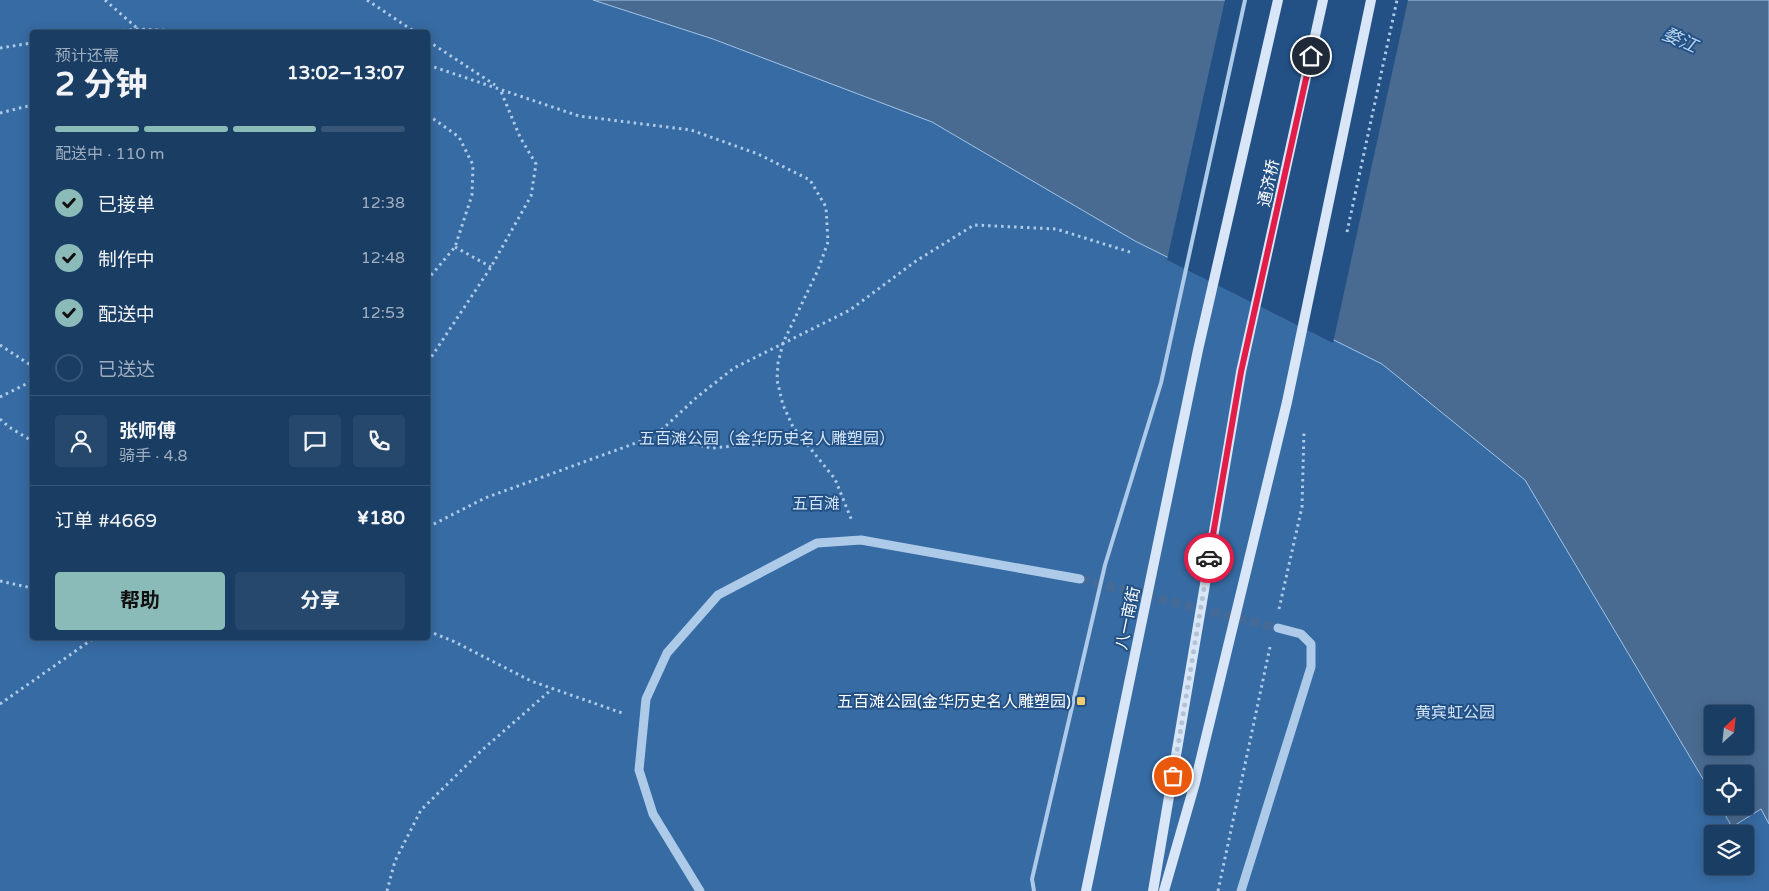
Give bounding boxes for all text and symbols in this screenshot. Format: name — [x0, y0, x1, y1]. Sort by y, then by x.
water label: 婺江 — [1659, 23, 1703, 58]
pin — [1290, 35, 1332, 77]
icon: home — [1297, 42, 1325, 70]
text: 预计还需 — [55, 46, 119, 66]
text: 13:02–13:07 — [287, 62, 405, 84]
text: 2 分钟 — [55, 66, 147, 104]
text: 配送中 · 110 m — [55, 144, 164, 164]
street label: 通济桥 — [1254, 158, 1284, 209]
icon: check — [55, 189, 83, 217]
text: 12:38 — [361, 193, 405, 213]
text: 已接单 — [98, 194, 155, 216]
icon: check — [55, 244, 83, 272]
text: 12:48 — [361, 248, 405, 268]
text: 制作中 — [98, 249, 155, 271]
icon: check — [55, 299, 83, 327]
text: 12:53 — [361, 303, 405, 323]
text: 配送中 — [98, 304, 155, 326]
text: 已送达 — [98, 359, 155, 381]
button: person — [55, 415, 107, 467]
button: chat — [289, 415, 341, 467]
button: phone — [353, 415, 405, 467]
text: 张师傅 — [119, 420, 176, 442]
park label: 五百滩公园（金华历史名人雕塑园） — [639, 429, 895, 449]
text: 骑手 · 4.8 — [119, 446, 188, 466]
park label: 五百滩 — [792, 494, 840, 514]
text: ¥180 — [357, 507, 405, 529]
text: 订单 #4669 — [55, 510, 157, 532]
courier — [1184, 533, 1234, 583]
icon: car — [1195, 544, 1223, 572]
button: 帮助 — [55, 572, 225, 630]
button: 分享 — [235, 572, 405, 630]
street label: 八一南街 — [1112, 585, 1144, 652]
place label: 五百滩公园(金华历史名人雕塑园) — [837, 692, 1071, 712]
marker: 五百滩公园(金华历史名人雕塑园) — [1075, 695, 1087, 707]
park label: 黄宾虹公园 — [1415, 703, 1495, 723]
north arrow — [1704, 705, 1754, 755]
map controls — [1704, 705, 1754, 875]
pin — [1152, 755, 1194, 797]
icon: bag — [1159, 762, 1187, 790]
button: locate — [1704, 765, 1754, 815]
button: layers — [1704, 825, 1754, 875]

